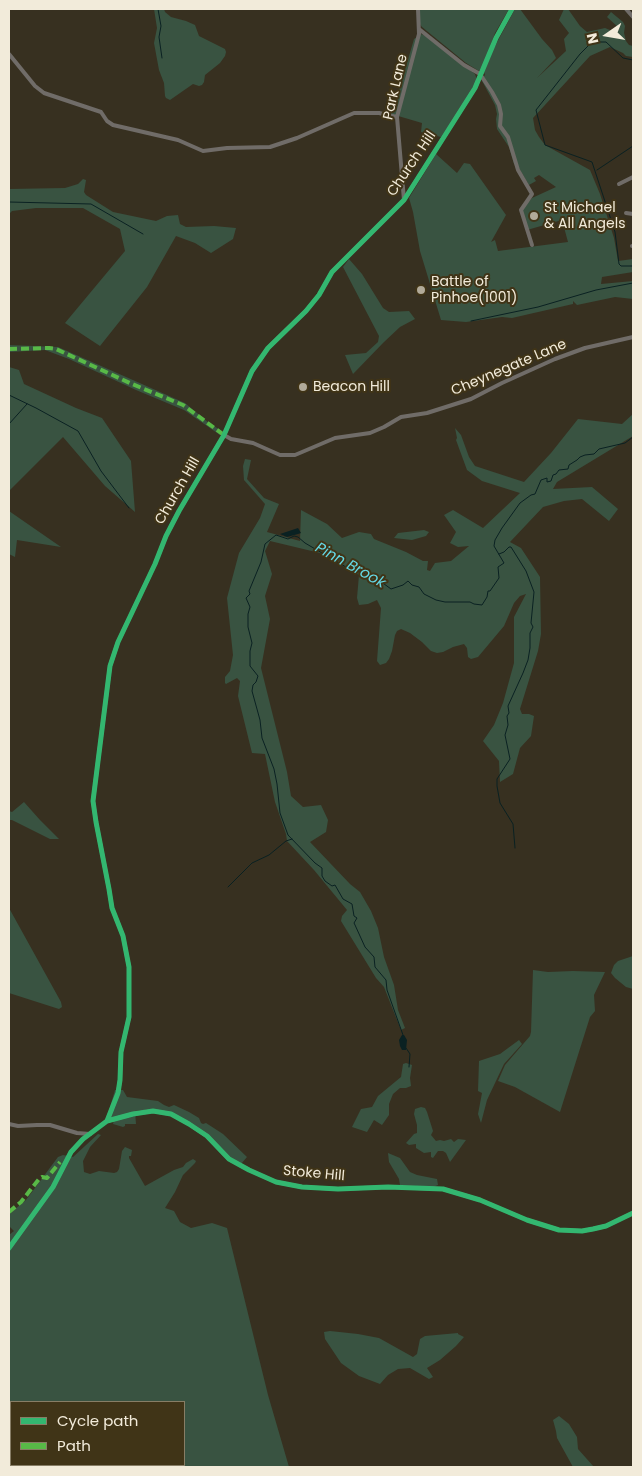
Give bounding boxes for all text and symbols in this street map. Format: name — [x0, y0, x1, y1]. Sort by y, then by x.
north arrow — [582, 10, 632, 60]
text: N — [581, 31, 603, 46]
street label: Park Lane — [380, 53, 412, 121]
street label: Church Hill — [384, 128, 440, 200]
place label: St Michael & All Angels — [544, 200, 625, 232]
marker: St Michael & All Angels — [528, 210, 540, 222]
place label: Battle of Pinhoe(1001) — [431, 274, 517, 306]
marker: Battle of Pinhoe(1001) — [415, 284, 427, 296]
street label: Cheynegate Lane — [449, 336, 569, 400]
place label: Beacon Hill — [313, 379, 390, 395]
marker: Beacon Hill — [297, 381, 309, 393]
street label: Church Hill — [152, 454, 204, 528]
water label: Pinn Brook — [312, 539, 388, 593]
street label: Stoke Hill — [282, 1163, 346, 1185]
legend — [10, 1401, 185, 1466]
text: Cycle path — [57, 1410, 138, 1431]
text: Path — [57, 1435, 91, 1456]

